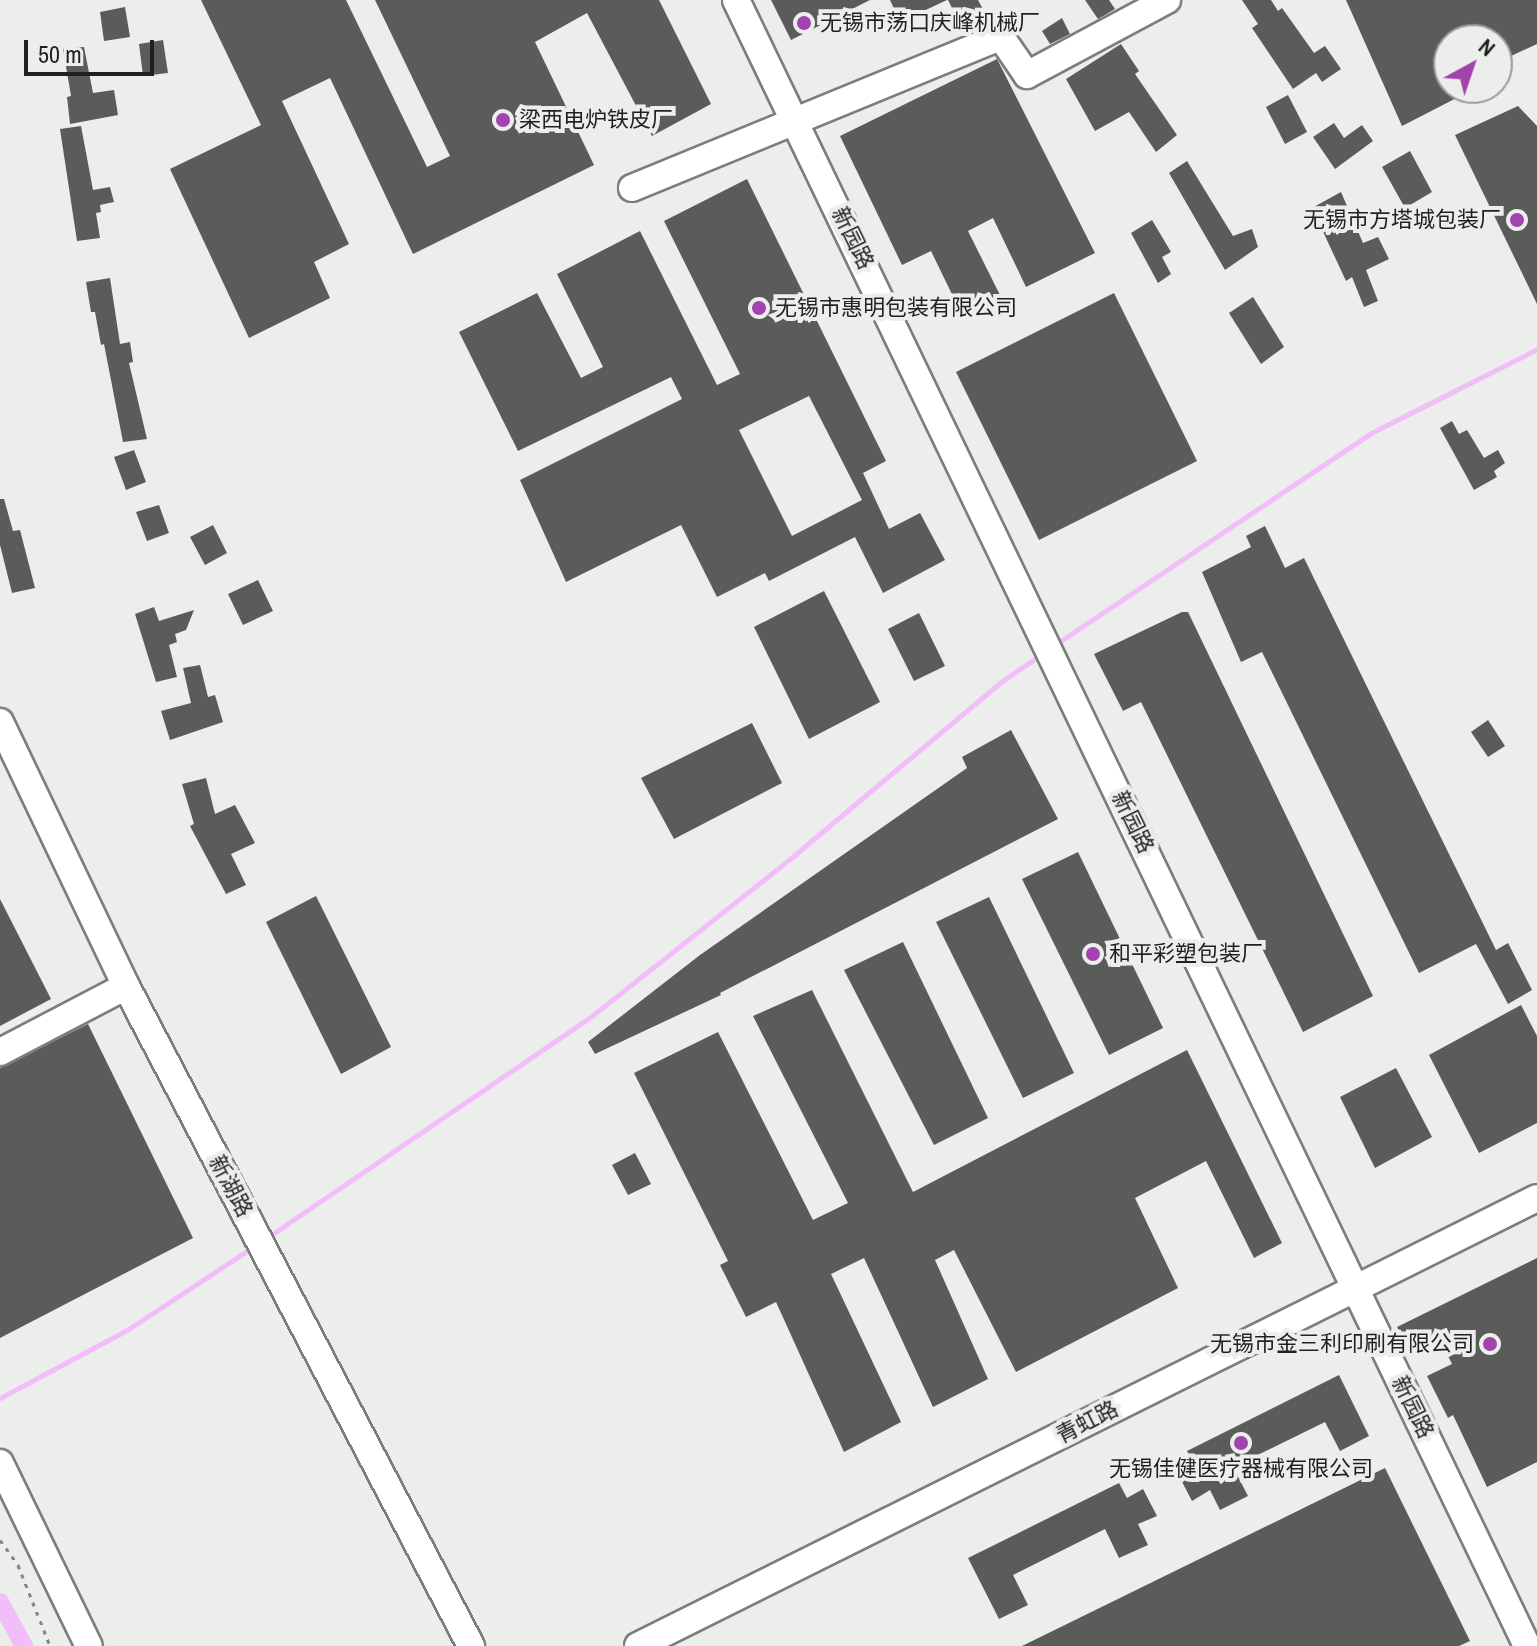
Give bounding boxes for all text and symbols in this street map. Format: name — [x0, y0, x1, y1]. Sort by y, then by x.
place label: 无锡市荡口庆峰机械厂 — [820, 10, 1040, 36]
marker: 无锡市荡口庆峰机械厂 — [795, 14, 813, 32]
scale bar — [28, 24, 158, 74]
north arrow — [1433, 24, 1513, 104]
text: N — [1473, 31, 1502, 63]
text: 50 m — [38, 38, 82, 70]
place label: 梁西电炉铁皮厂 — [519, 107, 673, 133]
marker: 梁西电炉铁皮厂 — [494, 111, 512, 129]
street label: 新园路 — [827, 203, 879, 273]
place label: 无锡市方塔城包装厂 — [1303, 207, 1501, 233]
marker: 无锡市方塔城包装厂 — [1508, 211, 1526, 229]
place label: 无锡市惠明包装有限公司 — [775, 295, 1017, 321]
marker: 无锡市惠明包装有限公司 — [750, 299, 768, 317]
street label: 新园路 — [1107, 787, 1159, 857]
place label: 和平彩塑包装厂 — [1109, 941, 1263, 967]
marker: 和平彩塑包装厂 — [1084, 945, 1102, 963]
street label: 新湖路 — [204, 1151, 258, 1221]
place label: 无锡市金三利印刷有限公司 — [1210, 1331, 1474, 1357]
marker: 无锡市金三利印刷有限公司 — [1481, 1335, 1499, 1353]
street label: 新园路 — [1387, 1372, 1439, 1442]
street label: 青虹路 — [1052, 1395, 1122, 1449]
marker: 无锡佳健医疗器械有限公司 — [1232, 1434, 1250, 1452]
place label: 无锡佳健医疗器械有限公司 — [1109, 1456, 1373, 1482]

